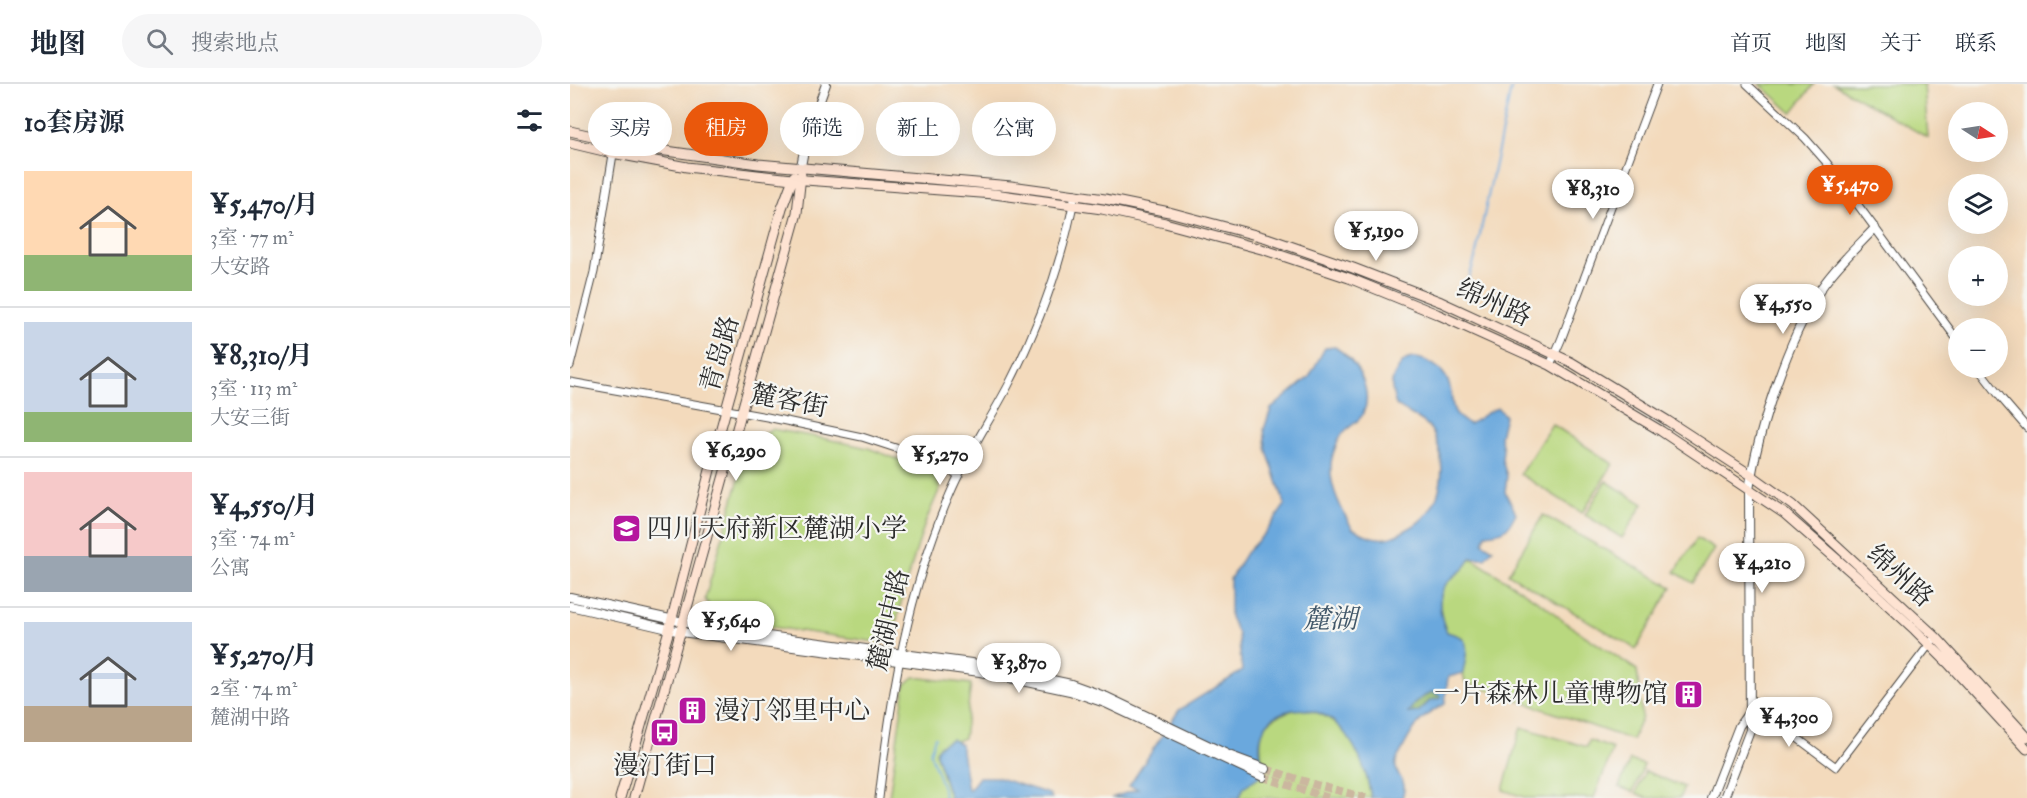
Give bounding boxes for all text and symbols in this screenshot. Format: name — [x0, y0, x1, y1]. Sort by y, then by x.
search box — [122, 14, 542, 68]
icon: search — [143, 25, 176, 58]
text: 地图 — [30, 27, 86, 62]
text: 搜索地点 — [191, 29, 279, 57]
text: 首页 — [1730, 30, 1772, 57]
text: 地图 — [1805, 30, 1847, 57]
text: 关于 — [1880, 30, 1922, 57]
text: 联系 — [1955, 30, 1997, 57]
chip: 买房 — [588, 102, 672, 156]
chip: 租房 — [684, 102, 768, 156]
chip: 筛选 — [780, 102, 864, 156]
chip: 新上 — [876, 102, 960, 156]
chip: 公寓 — [972, 102, 1056, 156]
north arrow — [1948, 102, 2008, 162]
map controls — [1948, 102, 2008, 378]
icon: filters — [513, 104, 546, 137]
text: 10套房源 — [24, 107, 124, 139]
pin: ¥5,470 — [1801, 165, 1899, 216]
pin: ¥8,310 — [1544, 169, 1642, 220]
text: ¥5,470 — [1821, 172, 1879, 197]
button: layers — [1948, 174, 2008, 234]
text: ¥8,310 — [1566, 176, 1620, 201]
text: ¥5,470/月 — [210, 189, 319, 221]
icon: home — [72, 195, 144, 267]
pin: ¥5,190 — [1327, 211, 1425, 262]
text: ¥5,190 — [1348, 218, 1404, 243]
text: 3室 · 77 m² — [210, 225, 294, 250]
button: + — [1948, 246, 2008, 306]
text: 大安路 — [210, 254, 270, 279]
street label: 绵州路 — [1452, 273, 1536, 333]
pin: ¥4,550 — [1734, 284, 1832, 335]
text: ¥4,550 — [1754, 291, 1812, 316]
street label: 青岛路 — [694, 312, 746, 396]
button: − — [1948, 318, 2008, 378]
text: ¥8,310/月 — [210, 340, 313, 372]
icon: home — [72, 346, 144, 418]
text: 3室 · 113 m² — [210, 376, 297, 401]
street label: 麓客街 — [748, 378, 830, 424]
text: 大安三街 — [210, 405, 290, 430]
pin: ¥6,290 — [687, 431, 785, 482]
pin: ¥5,270 — [891, 435, 989, 486]
text: ¥6,290 — [706, 438, 766, 463]
text: ¥5,270 — [911, 442, 969, 467]
text: ¥4,550/月 — [210, 490, 319, 522]
icon: home — [72, 496, 144, 568]
school or university icon: 四川天府新区麓湖小学 — [610, 513, 642, 545]
place label: 四川天府新区麓湖小学 — [647, 513, 907, 545]
text: 3室 · 74 m² — [210, 526, 295, 551]
street label: 绵州路 — [1860, 538, 1940, 614]
pin: ¥4,210 — [1713, 543, 1811, 594]
text: ¥4,210 — [1733, 550, 1791, 575]
text: 公寓 — [210, 555, 250, 580]
street label: 麓湖中路 — [862, 566, 916, 674]
pin: ¥5,640 — [682, 601, 780, 652]
water label: 麓湖 — [1303, 603, 1362, 636]
text: ¥5,640 — [701, 608, 761, 633]
text: ¥5,270/月 — [210, 640, 318, 672]
pin: ¥3,870 — [970, 643, 1068, 694]
icon: home — [72, 646, 144, 718]
text: ¥3,870 — [991, 650, 1047, 675]
text: 2室 · 74 m² — [210, 676, 297, 701]
place label: 一片森林儿童博物馆 — [1434, 678, 1668, 710]
building icon: 一片森林儿童博物馆 — [1673, 678, 1705, 710]
building icon: 漫汀邻里中心 — [677, 695, 709, 727]
place label: 漫汀邻里中心 — [714, 695, 870, 727]
pin: ¥4,300 — [1740, 697, 1838, 748]
text: ¥4,300 — [1759, 704, 1819, 729]
text: 麓湖中路 — [210, 705, 290, 730]
bus stop icon: 漫汀街口 — [649, 716, 681, 748]
place label: 漫汀街口 — [613, 750, 717, 782]

